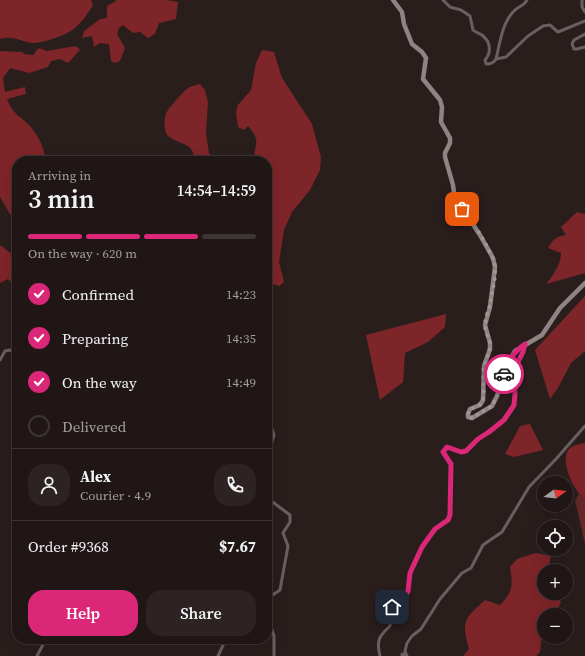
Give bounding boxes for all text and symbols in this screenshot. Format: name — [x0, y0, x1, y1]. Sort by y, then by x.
text: Arriving in — [28, 167, 91, 184]
text: 14:54–14:59 — [177, 180, 256, 201]
text: 3 min — [28, 181, 95, 217]
pin — [445, 192, 479, 226]
icon: bag — [451, 198, 473, 220]
text: On the way · 620 m — [28, 245, 137, 262]
icon: check — [28, 283, 50, 305]
text: Confirmed — [62, 284, 134, 305]
text: 14:23 — [226, 286, 256, 303]
icon: check — [28, 327, 50, 349]
text: Preparing — [62, 328, 128, 349]
text: 14:35 — [226, 330, 256, 347]
courier — [484, 354, 524, 394]
icon: car — [493, 363, 515, 385]
icon: check — [28, 371, 50, 393]
text: On the way — [62, 372, 137, 393]
text: 14:49 — [226, 374, 256, 391]
text: Delivered — [62, 416, 126, 437]
button: person — [28, 464, 70, 506]
button: phone — [214, 464, 256, 506]
text: Alex — [80, 466, 111, 487]
north arrow — [537, 476, 573, 512]
map controls — [537, 476, 573, 644]
text: Courier · 4.9 — [80, 487, 151, 504]
button: locate — [537, 520, 573, 556]
text: Order #9368 — [28, 536, 109, 557]
text: $7.67 — [219, 536, 256, 557]
button: + — [537, 564, 573, 600]
button: Help — [28, 590, 138, 636]
button: Share — [146, 590, 256, 636]
pin — [375, 590, 409, 624]
icon: home — [381, 596, 403, 618]
button: − — [537, 608, 573, 644]

